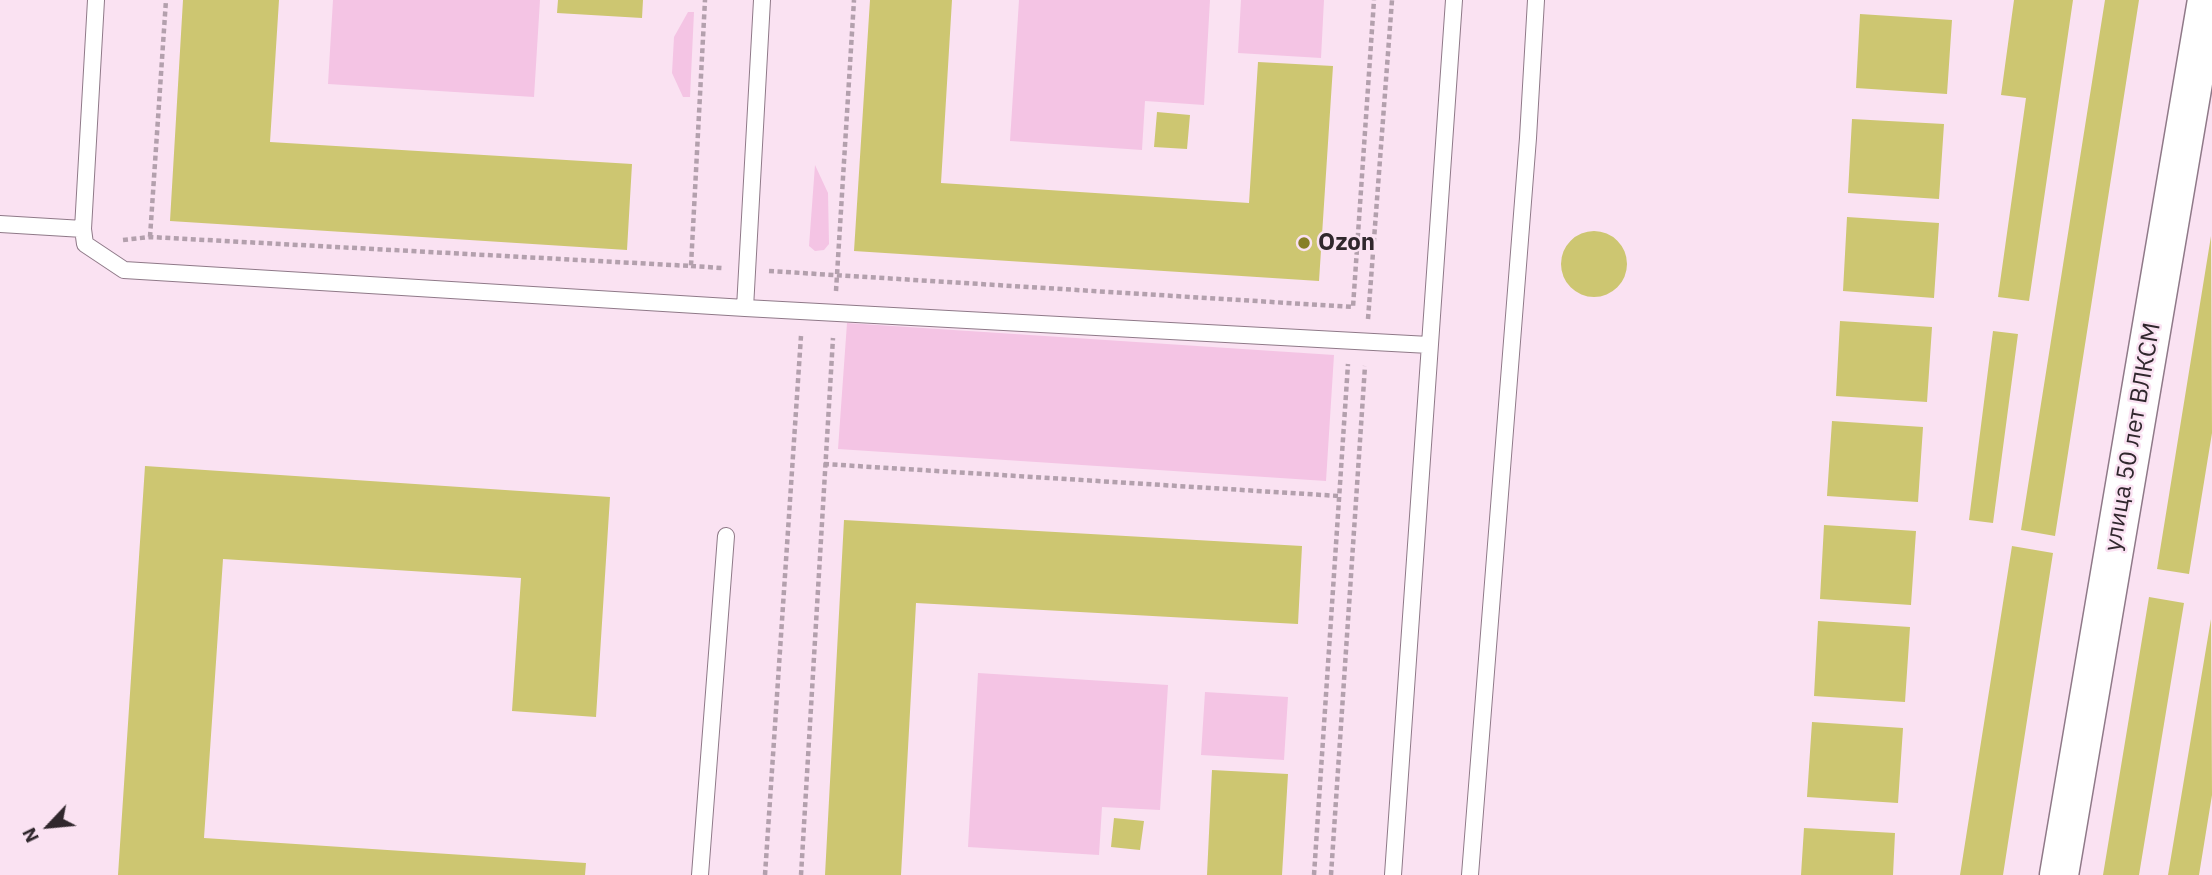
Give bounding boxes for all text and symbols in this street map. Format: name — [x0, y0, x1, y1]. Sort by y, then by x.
place label: Ozon — [1318, 229, 1375, 257]
marker: Ozon — [1296, 235, 1312, 251]
street label: улица 50 лет ВЛКСМ — [2099, 321, 2167, 553]
north arrow — [14, 791, 84, 861]
text: N — [16, 824, 44, 847]

